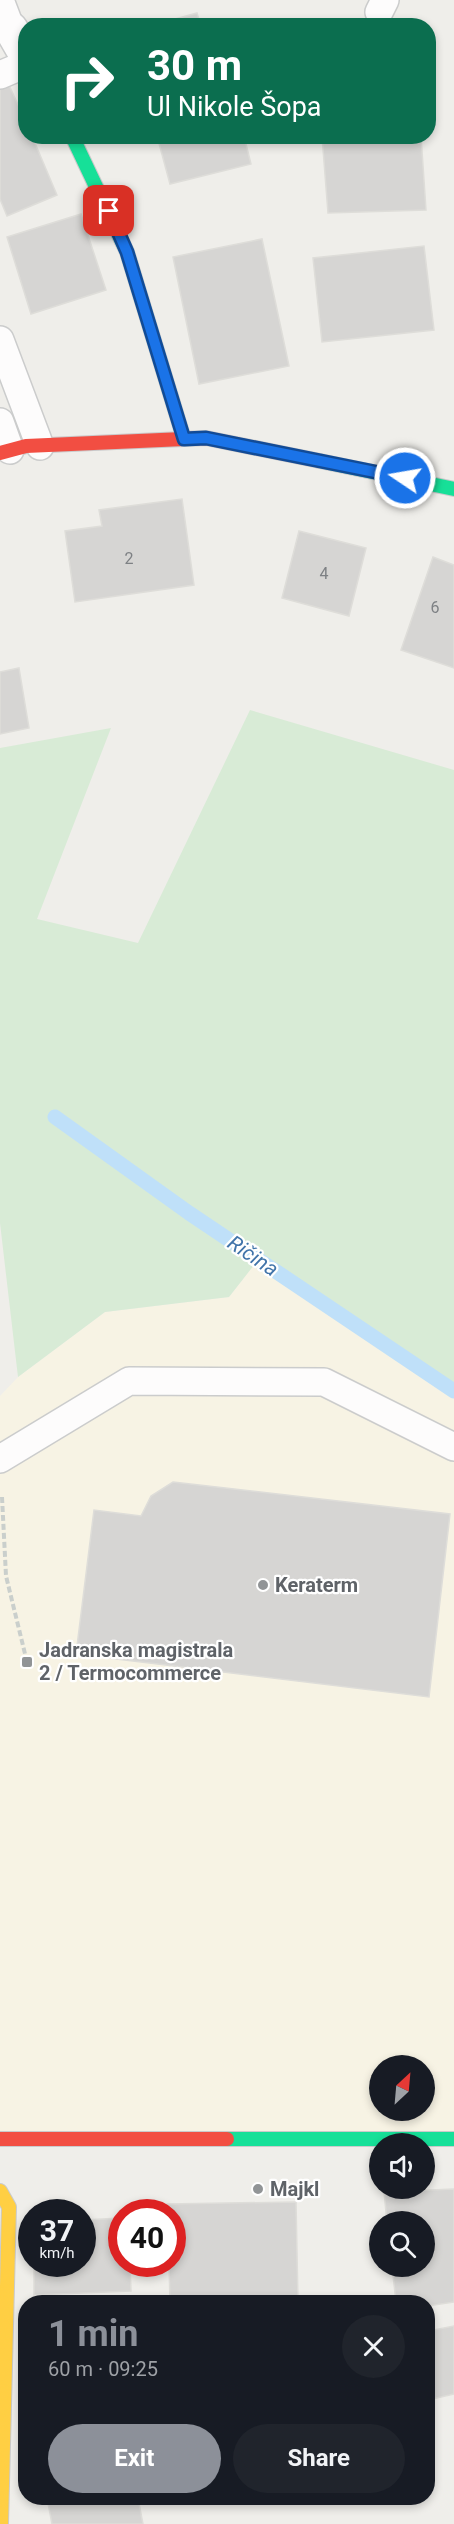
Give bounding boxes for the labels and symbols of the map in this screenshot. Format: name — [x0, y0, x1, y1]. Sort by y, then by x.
pin — [83, 185, 134, 236]
position arrow — [373, 446, 437, 510]
house number: 2 — [125, 549, 134, 568]
house number: 4 — [320, 564, 329, 583]
house number: 6 — [431, 598, 440, 617]
water label: Ričina — [223, 1231, 283, 1281]
place label: Keraterm — [275, 1573, 358, 1597]
marker: Keraterm — [256, 1578, 270, 1592]
place label: Jadranska magistrala 2 / Termocommerce — [39, 1638, 233, 1685]
marker: Jadranska magistrala 2 / Termocommerce — [20, 1655, 34, 1669]
north arrow — [369, 2055, 435, 2121]
place label: Majkl — [270, 2177, 319, 2201]
marker: Majkl — [251, 2182, 265, 2196]
speed limit sign: 40 — [108, 2199, 186, 2277]

